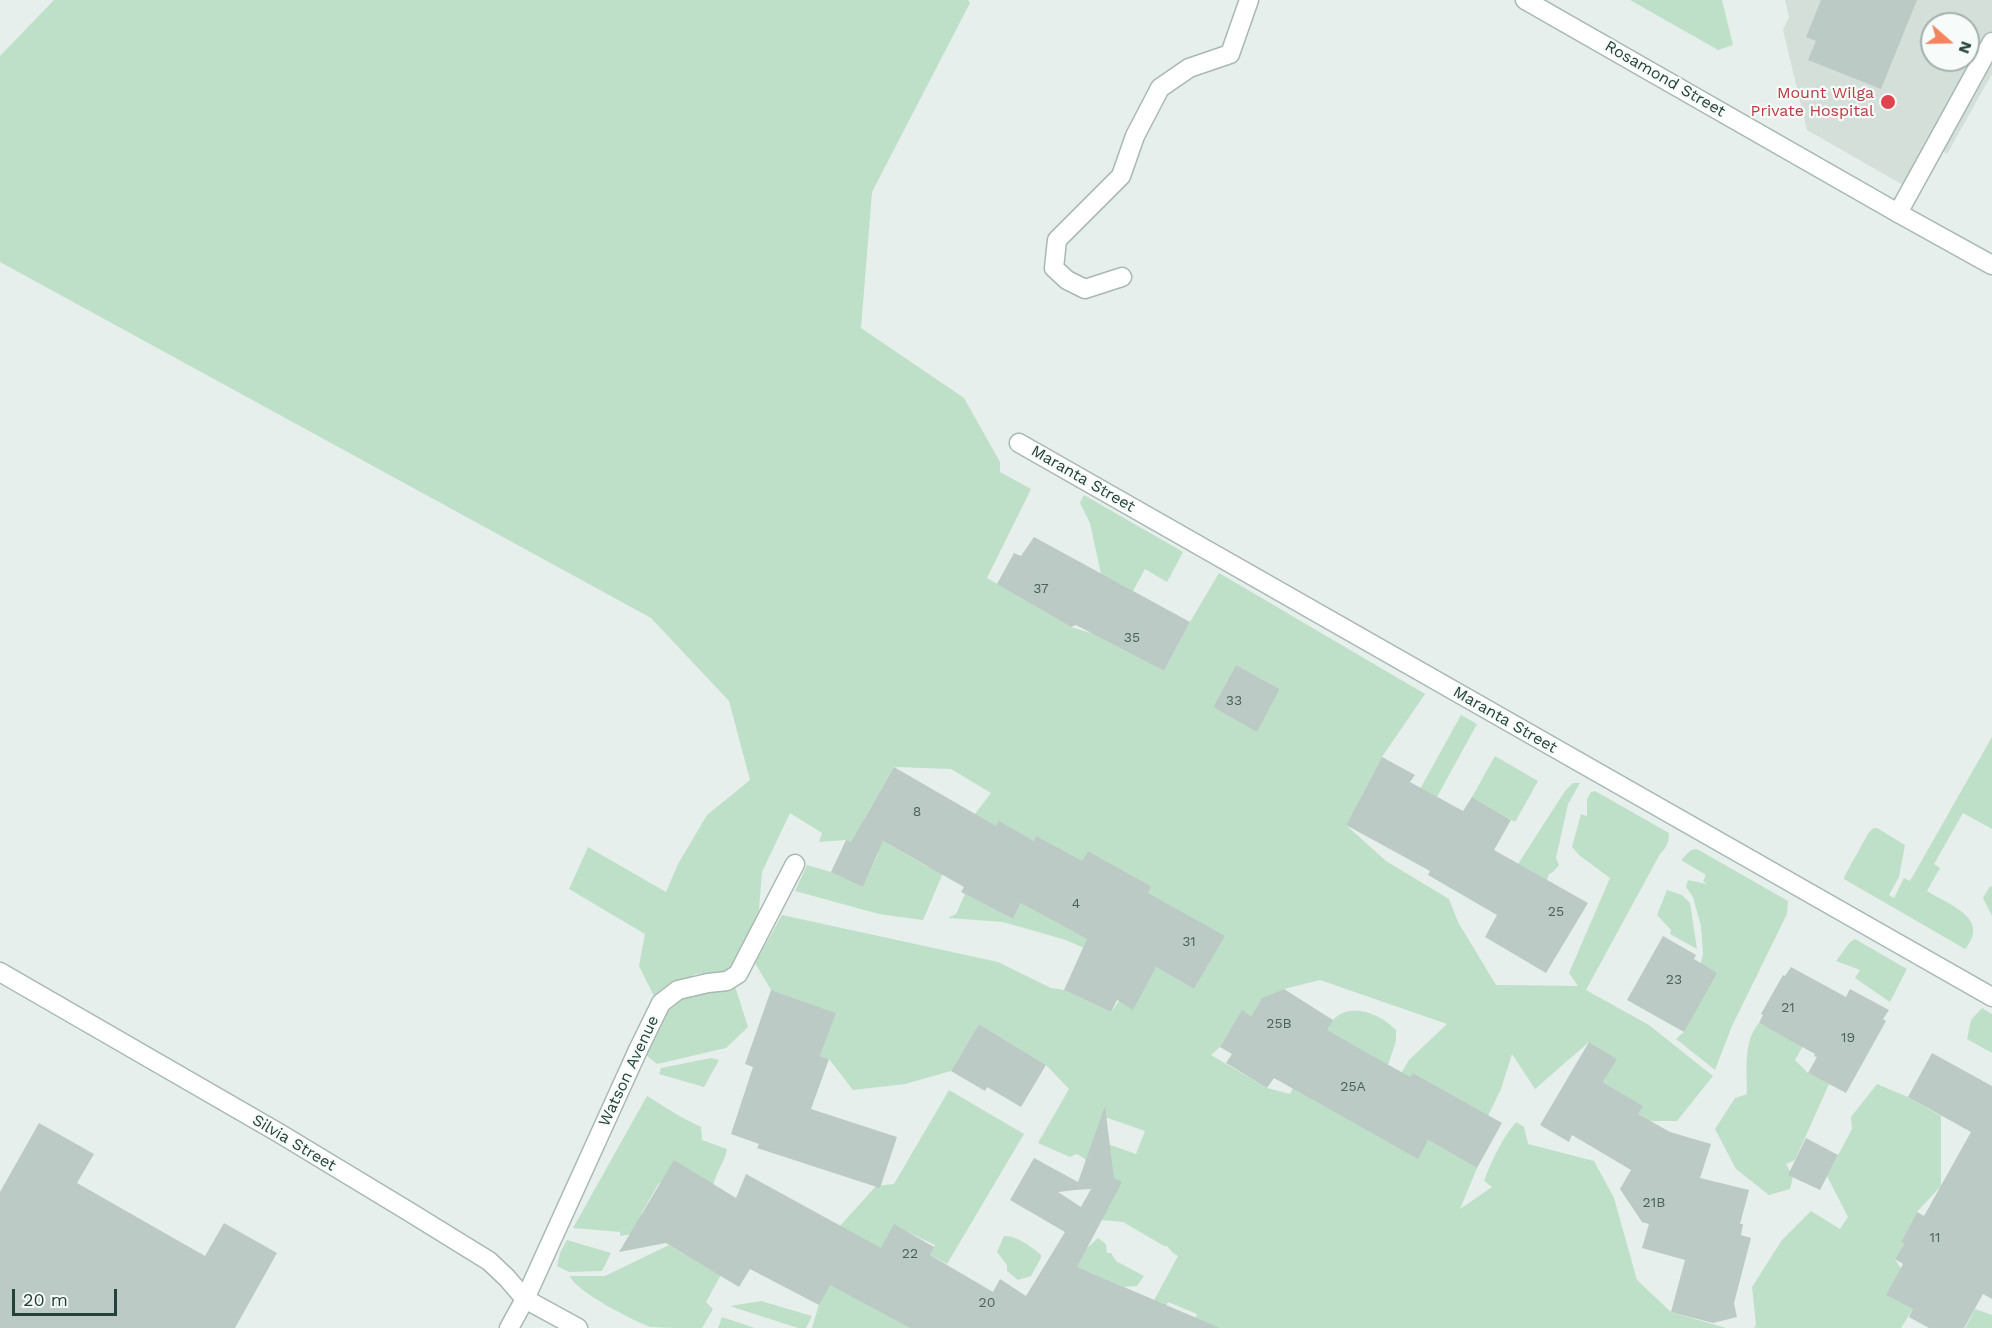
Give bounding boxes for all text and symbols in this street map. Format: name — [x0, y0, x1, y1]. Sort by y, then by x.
north arrow — [1920, 12, 1980, 72]
street label: Rosamond Street — [1601, 37, 1729, 121]
text: N — [1955, 39, 1976, 56]
place label: Mount Wilga Private Hospital — [1751, 83, 1874, 121]
marker: Mount Wilga Private Hospital — [1879, 93, 1897, 111]
street label: Maranta Street — [1027, 441, 1139, 517]
house number: 37 — [1033, 581, 1049, 597]
house number: 35 — [1124, 630, 1140, 646]
street label: Maranta Street — [1449, 682, 1561, 758]
house number: 33 — [1226, 693, 1242, 709]
house number: 8 — [913, 804, 921, 820]
house number: 4 — [1072, 896, 1080, 912]
house number: 25 — [1548, 904, 1564, 920]
house number: 31 — [1182, 934, 1196, 950]
house number: 23 — [1666, 972, 1682, 988]
house number: 21 — [1781, 1000, 1795, 1016]
street label: Watson Avenue — [595, 1012, 663, 1130]
house number: 25B — [1266, 1016, 1292, 1032]
house number: 19 — [1841, 1030, 1855, 1046]
house number: 25A — [1340, 1079, 1366, 1095]
street label: Silvia Street — [249, 1110, 339, 1176]
house number: 21B — [1643, 1195, 1665, 1211]
house number: 11 — [1930, 1230, 1940, 1246]
house number: 22 — [902, 1246, 918, 1262]
scale bar — [15, 1277, 120, 1315]
text: 20 m — [23, 1289, 68, 1310]
house number: 20 — [979, 1295, 995, 1311]

